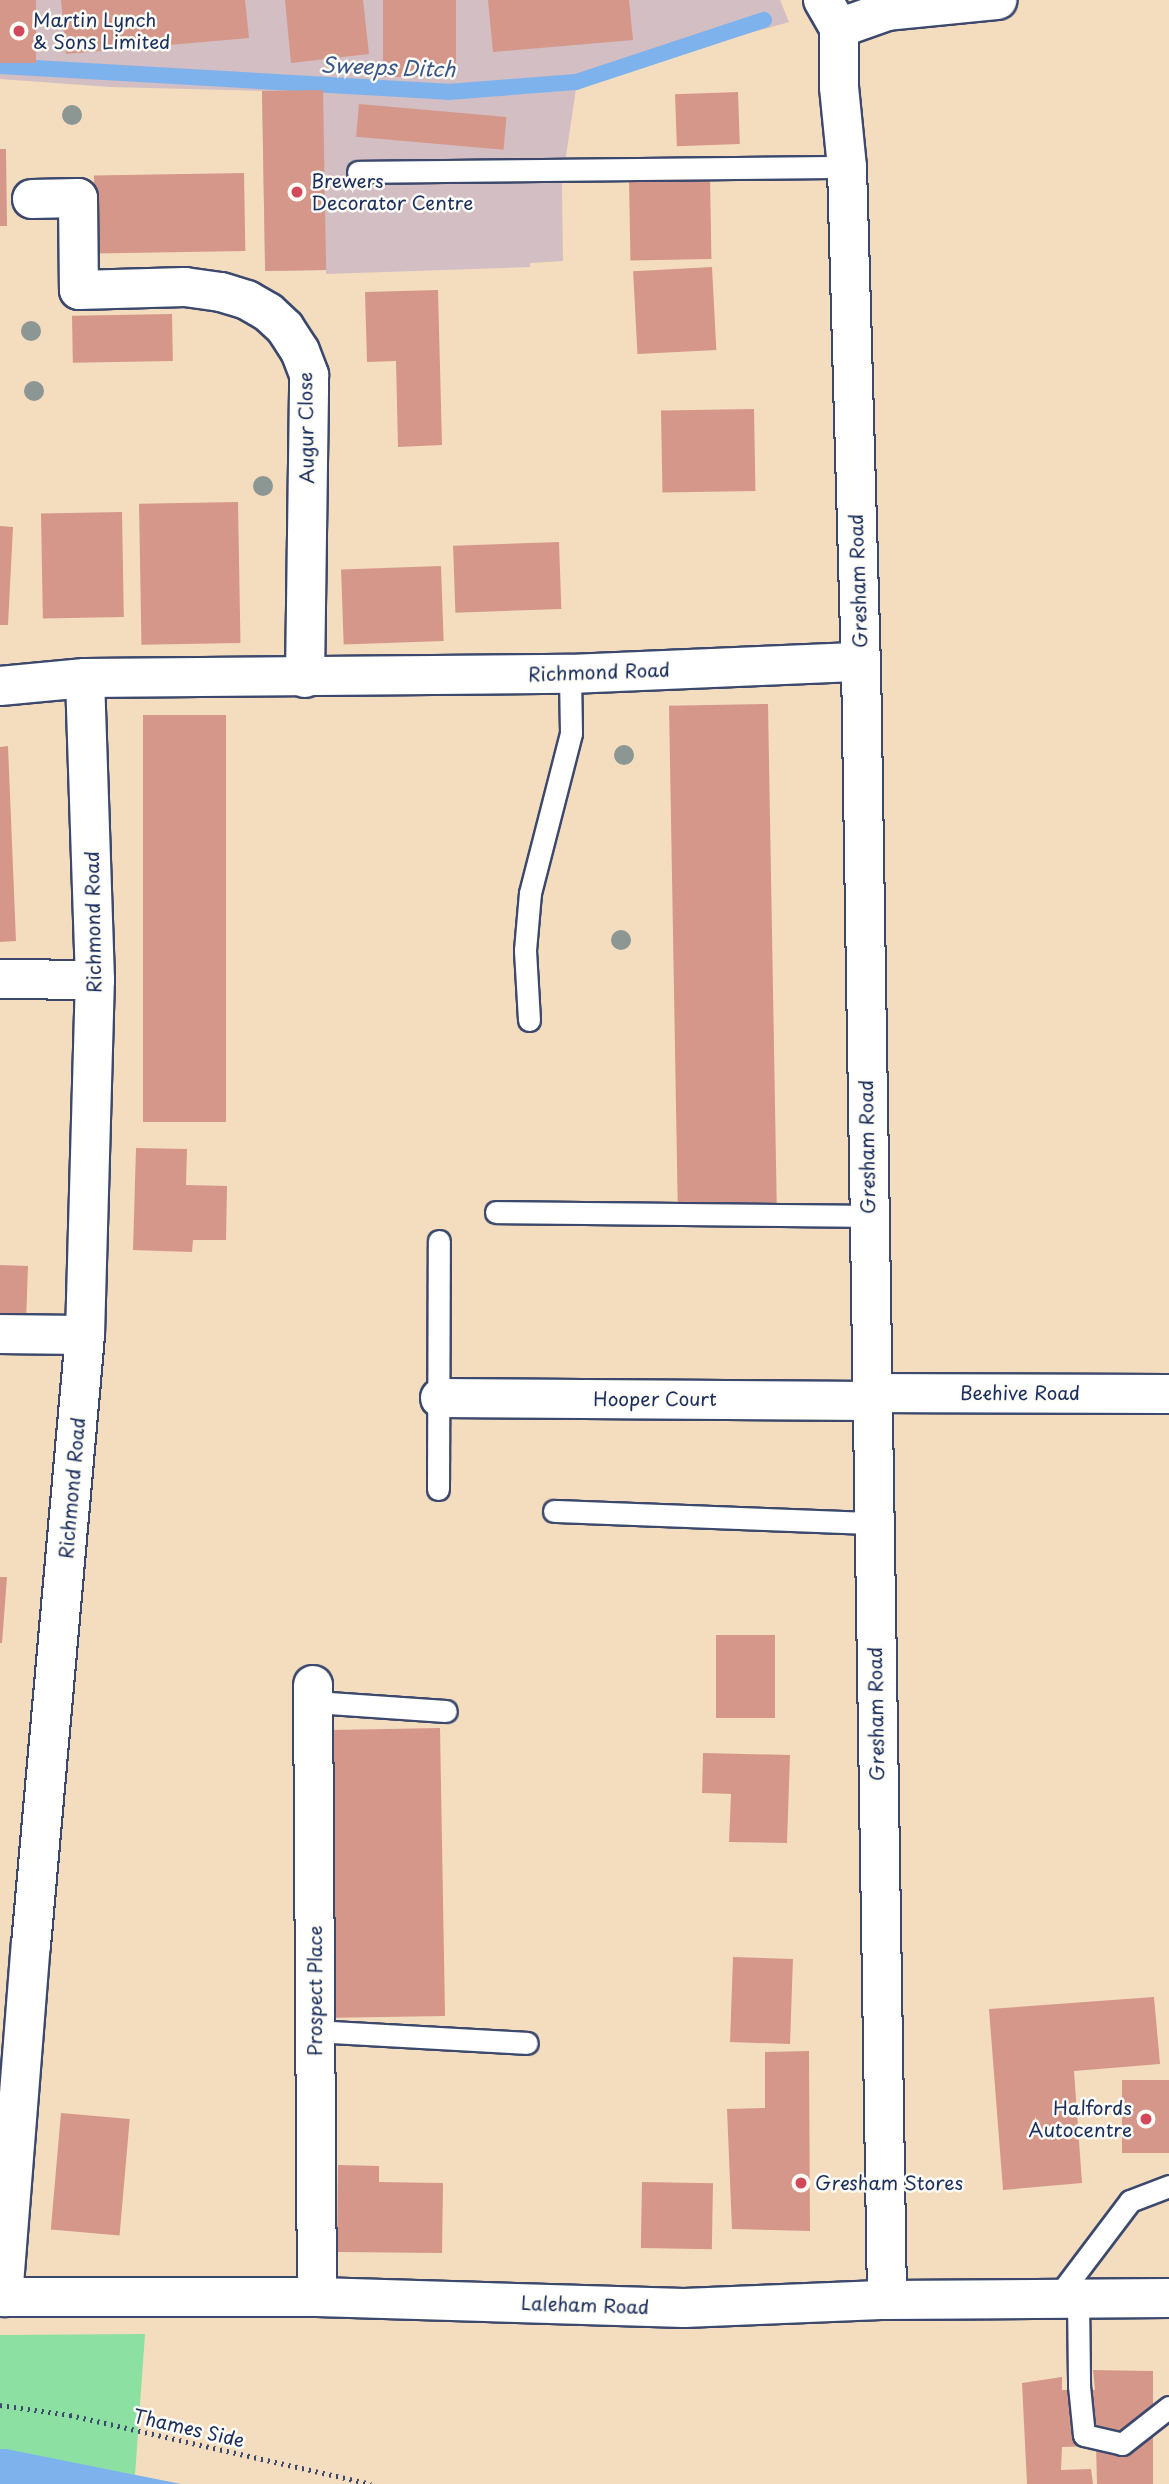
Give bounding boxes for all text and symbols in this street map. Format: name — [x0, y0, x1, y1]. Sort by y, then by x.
place label: Martin Lynch & Sons Limited — [33, 9, 169, 53]
marker: Martin Lynch & Sons Limited — [11, 23, 27, 39]
water label: Sweeps Ditch — [320, 51, 456, 81]
place label: Brewers Decorator Centre — [311, 170, 474, 214]
marker: Brewers Decorator Centre — [289, 184, 305, 200]
street label: Augur Close — [294, 372, 318, 484]
street label: Gresham Road — [844, 513, 872, 649]
street label: Richmond Road — [528, 658, 670, 686]
street label: Richmond Road — [80, 851, 106, 993]
street label: Gresham Road — [854, 1079, 880, 1215]
street label: Beehive Road — [960, 1382, 1080, 1404]
street label: Hooper Court — [593, 1388, 717, 1410]
street label: Richmond Road — [54, 1416, 90, 1560]
street label: Gresham Road — [863, 1646, 889, 1782]
street label: Prospect Place — [304, 1925, 326, 2057]
place label: Halfords Autocentre — [1029, 2097, 1132, 2141]
marker: Halfords Autocentre — [1138, 2111, 1154, 2127]
place label: Gresham Stores — [815, 2172, 961, 2194]
marker: Gresham Stores — [793, 2175, 809, 2191]
street label: Laleham Road — [520, 2291, 650, 2319]
street label: Thames Side — [131, 2404, 247, 2452]

